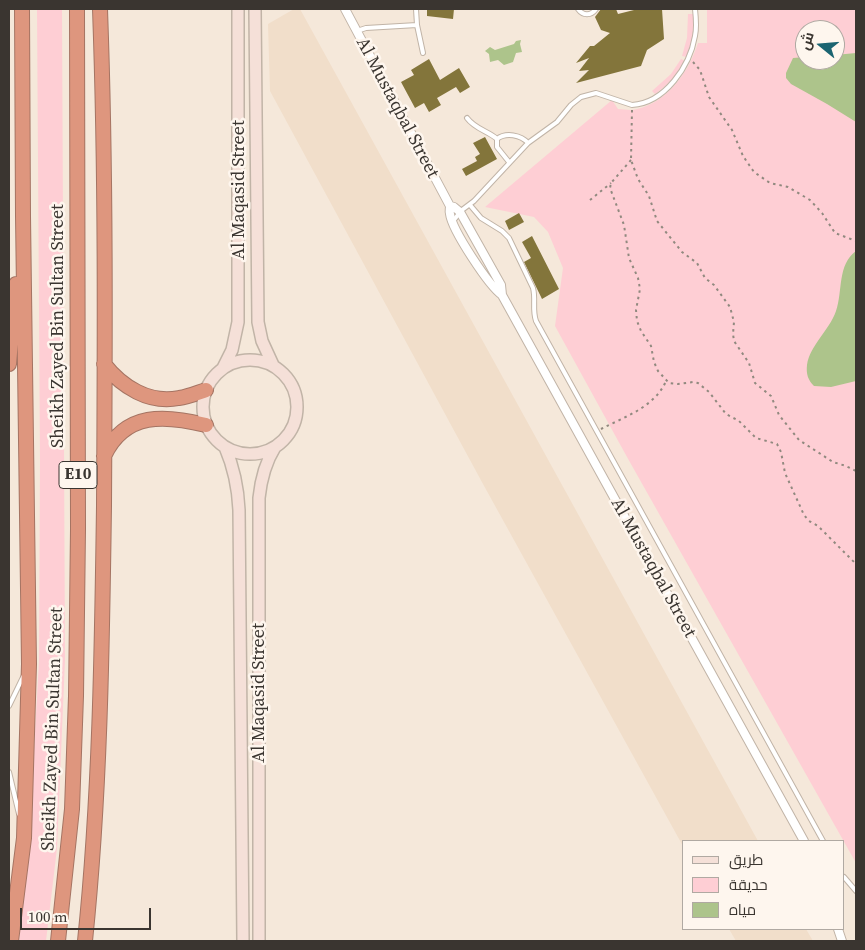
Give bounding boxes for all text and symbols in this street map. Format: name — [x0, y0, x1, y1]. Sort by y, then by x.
north arrow — [795, 20, 845, 70]
text: ش — [794, 29, 819, 52]
street label: Al Mustaqbal Street — [351, 34, 443, 182]
street label: Al Maqasid Street — [228, 120, 250, 260]
street label: Sheikh Zayed Bin Sultan Street — [47, 204, 69, 448]
road number: E10 — [59, 462, 97, 488]
street label: Al Mustaqbal Street — [606, 494, 700, 642]
street label: Sheikh Zayed Bin Sultan Street — [38, 607, 68, 851]
street label: Al Maqasid Street — [248, 623, 270, 763]
legend — [682, 840, 845, 930]
text: طريق — [729, 849, 763, 870]
text: حديقة — [729, 874, 768, 895]
scale bar — [22, 898, 154, 930]
text: مياه — [729, 899, 756, 920]
text: 100 m — [28, 906, 68, 927]

